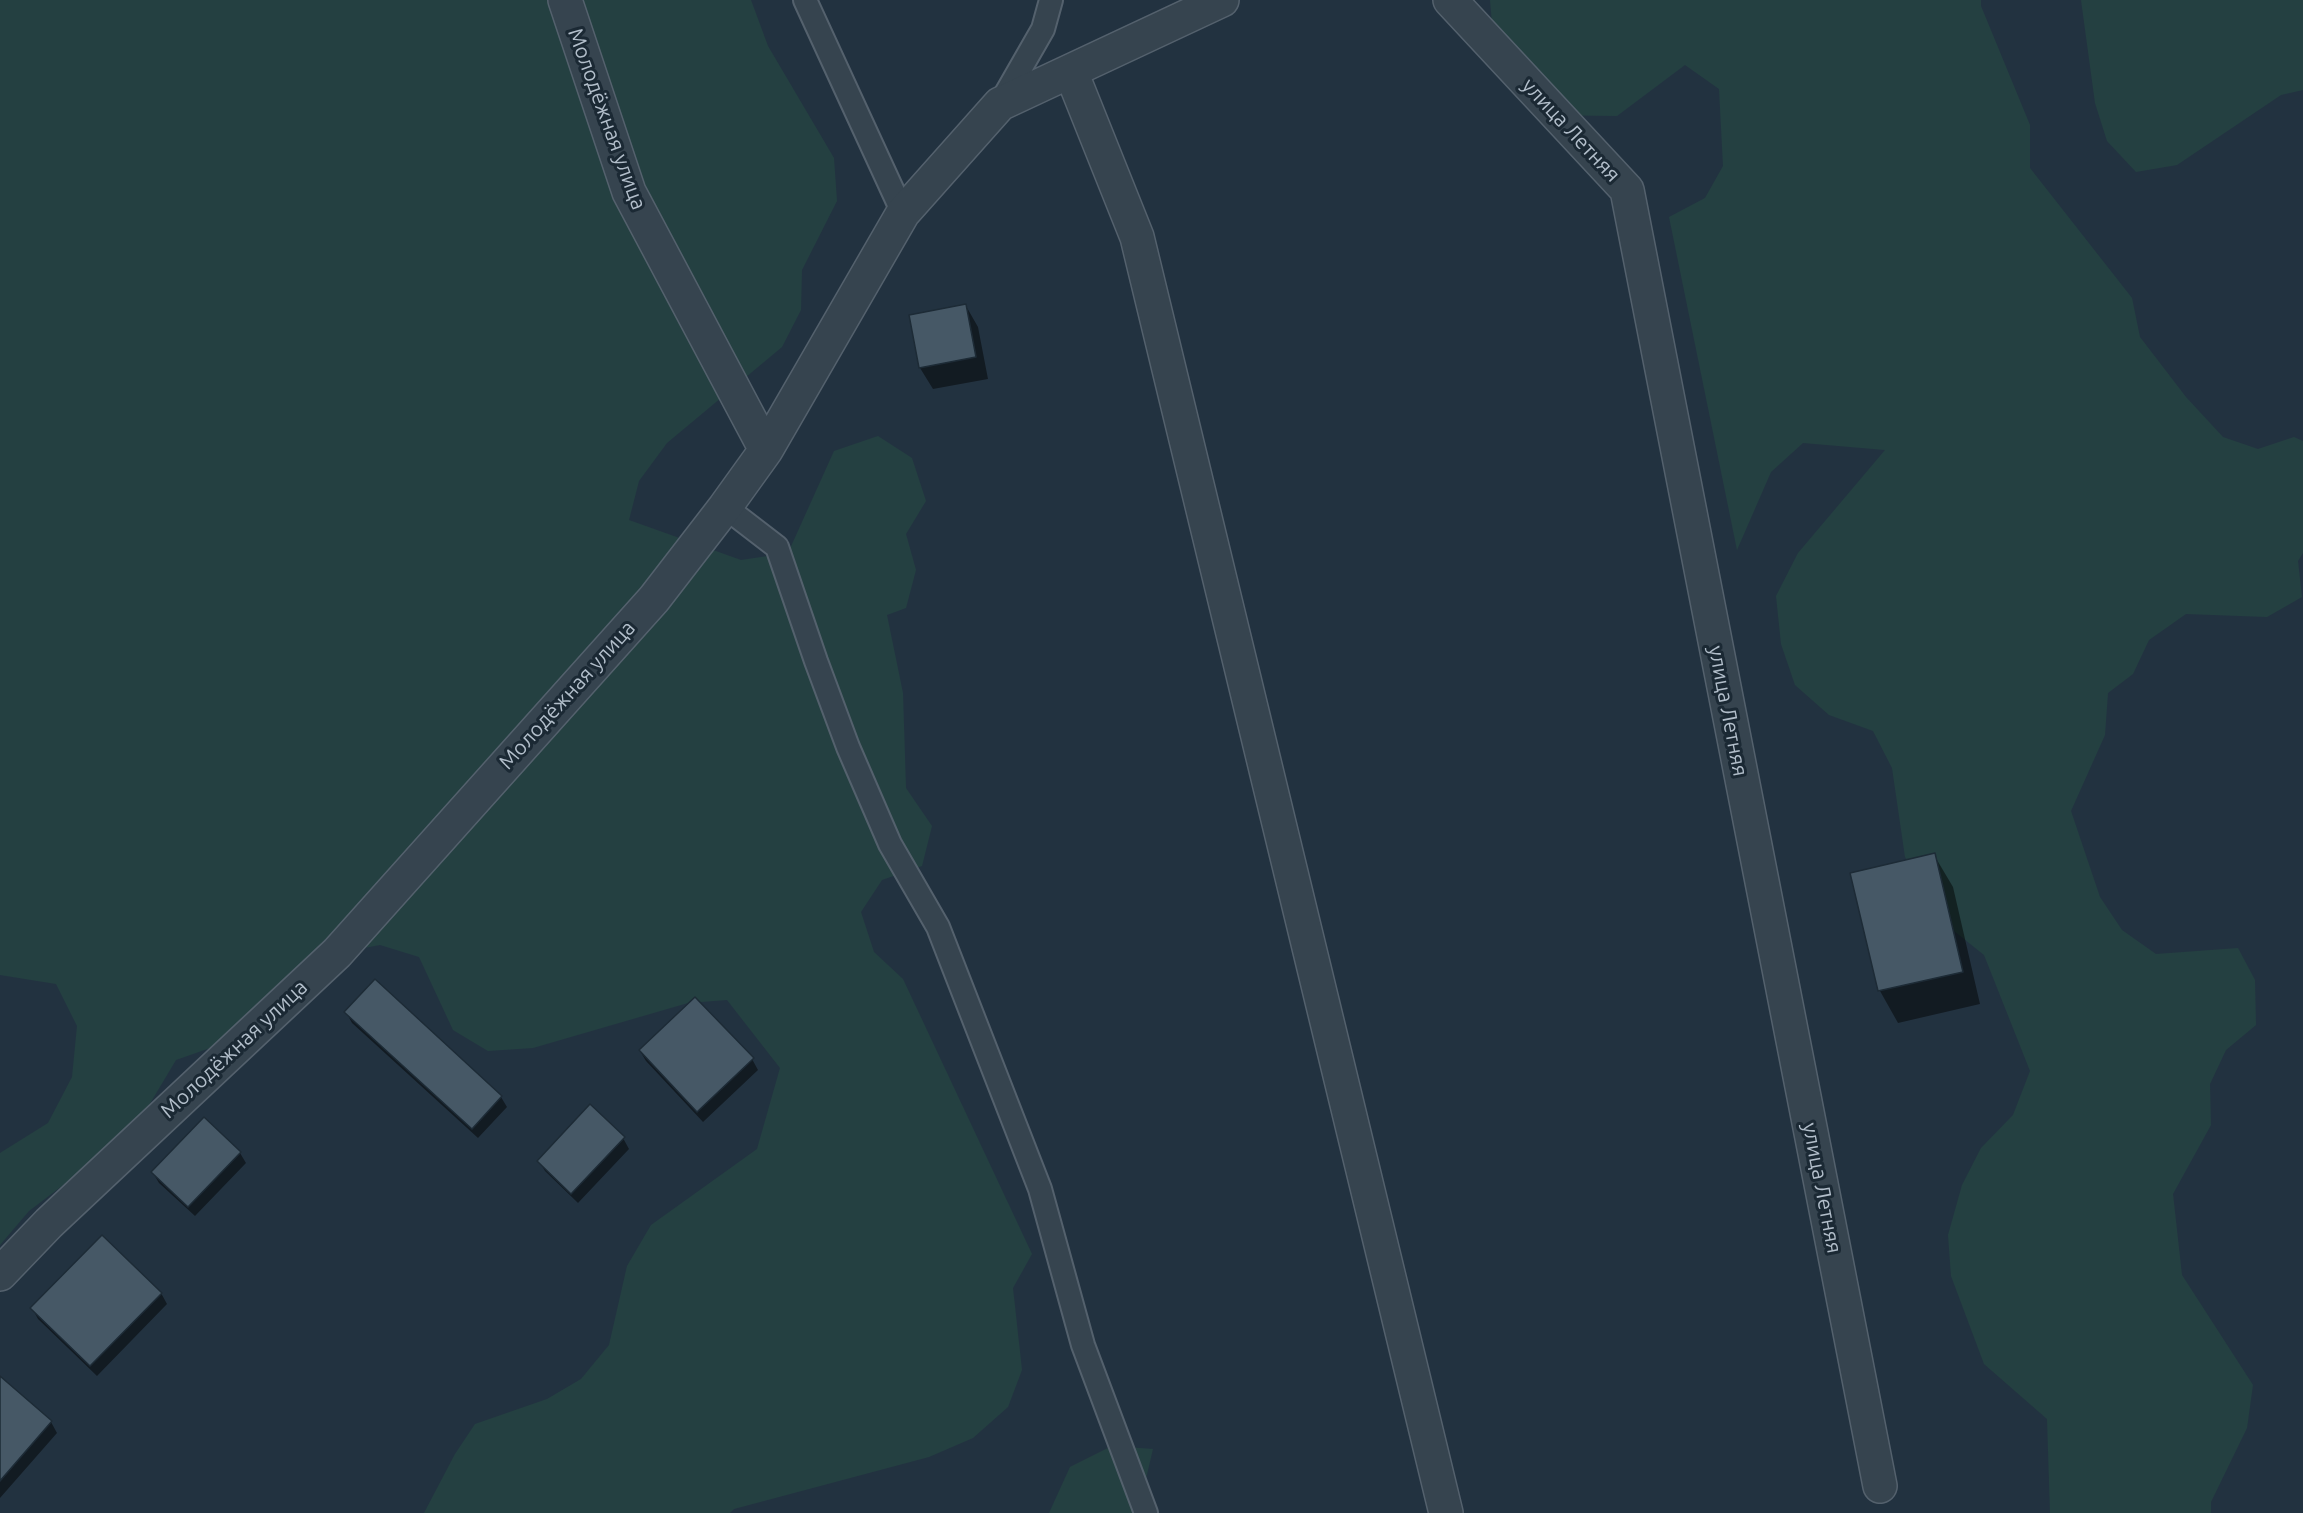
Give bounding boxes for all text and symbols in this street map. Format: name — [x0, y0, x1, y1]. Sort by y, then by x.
street label: Молодёжная улица — [562, 25, 652, 213]
street label: улица Летняя — [1517, 73, 1625, 187]
street label: Молодёжная улица — [494, 616, 640, 774]
street label: улица Летняя — [1703, 644, 1753, 778]
street label: Молодёжная улица — [155, 975, 313, 1123]
street label: улица Летняя — [1797, 1121, 1847, 1255]

